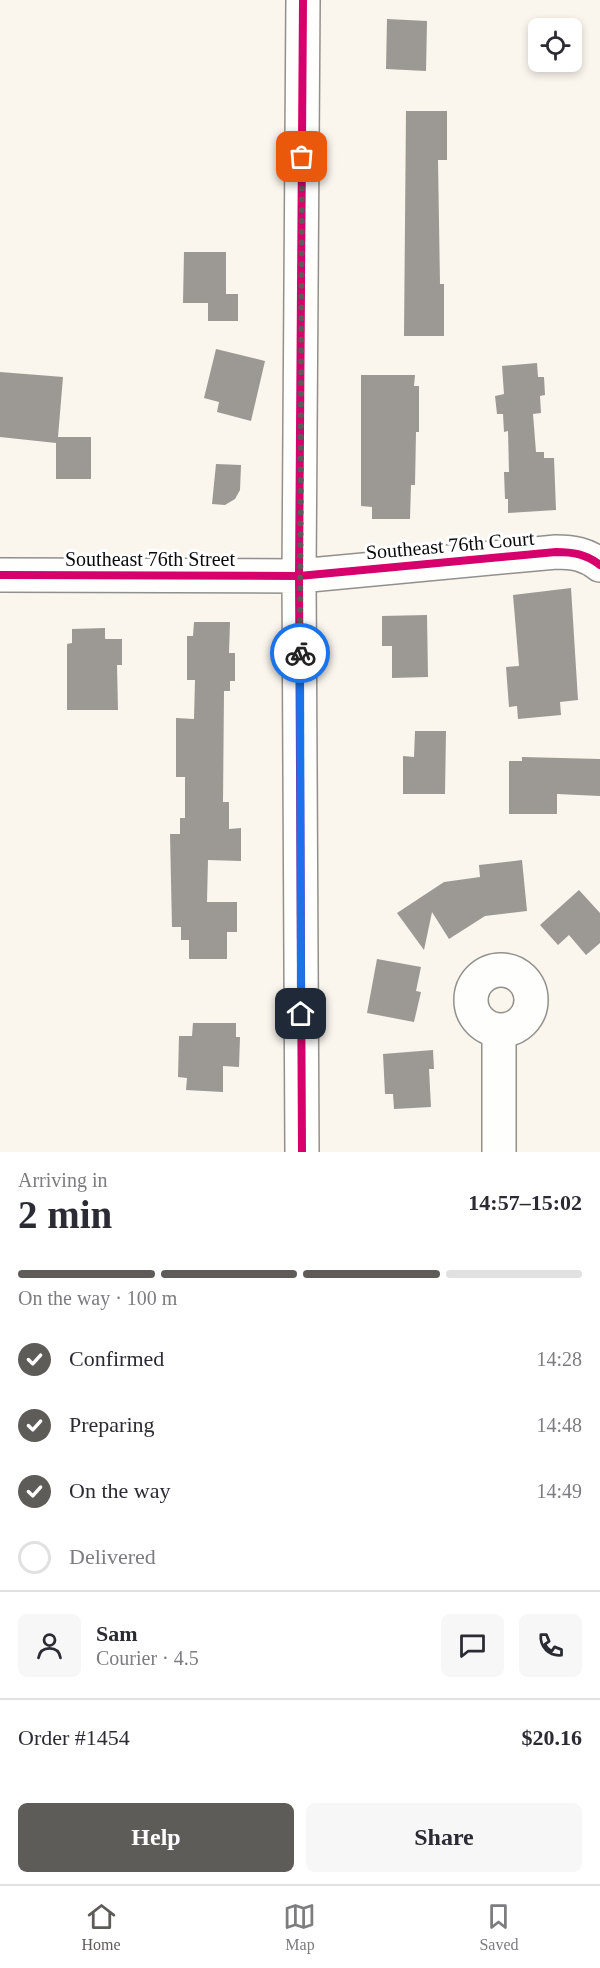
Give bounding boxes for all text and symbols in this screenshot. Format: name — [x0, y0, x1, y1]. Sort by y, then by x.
map controls — [528, 18, 582, 72]
button: locate — [528, 18, 582, 72]
pin — [276, 131, 327, 182]
icon: bag — [285, 140, 318, 173]
street label: Southeast 76th Court — [365, 527, 536, 563]
street label: Southeast 76th Street — [65, 548, 235, 570]
courier — [270, 623, 330, 683]
icon: bike — [284, 637, 317, 670]
pin — [275, 988, 326, 1039]
icon: home — [284, 997, 317, 1030]
text: Arriving in — [18, 1169, 107, 1191]
text: 14:57–15:02 — [468, 1190, 582, 1215]
text: 2 min — [18, 1193, 112, 1236]
text: On the way · 100 m — [18, 1287, 177, 1309]
icon: check — [18, 1343, 51, 1376]
text: Confirmed — [69, 1346, 164, 1371]
text: 14:28 — [536, 1348, 582, 1370]
icon: check — [18, 1409, 51, 1442]
text: Preparing — [69, 1412, 155, 1437]
text: 14:48 — [536, 1414, 582, 1436]
icon: check — [18, 1475, 51, 1508]
text: On the way — [69, 1478, 170, 1503]
text: 14:49 — [536, 1480, 582, 1502]
text: Delivered — [69, 1544, 156, 1569]
button: person — [18, 1614, 81, 1677]
button: chat — [441, 1614, 504, 1677]
button: phone — [519, 1614, 582, 1677]
text: Sam — [96, 1621, 138, 1646]
text: Courier · 4.5 — [96, 1647, 199, 1669]
text: Order #1454 — [18, 1725, 130, 1750]
text: $20.16 — [522, 1725, 582, 1750]
button: Help — [18, 1803, 294, 1872]
button: Share — [306, 1803, 582, 1872]
tab: Home — [81, 1900, 121, 1954]
tab: Map — [283, 1900, 316, 1954]
tab: Saved — [479, 1900, 519, 1954]

